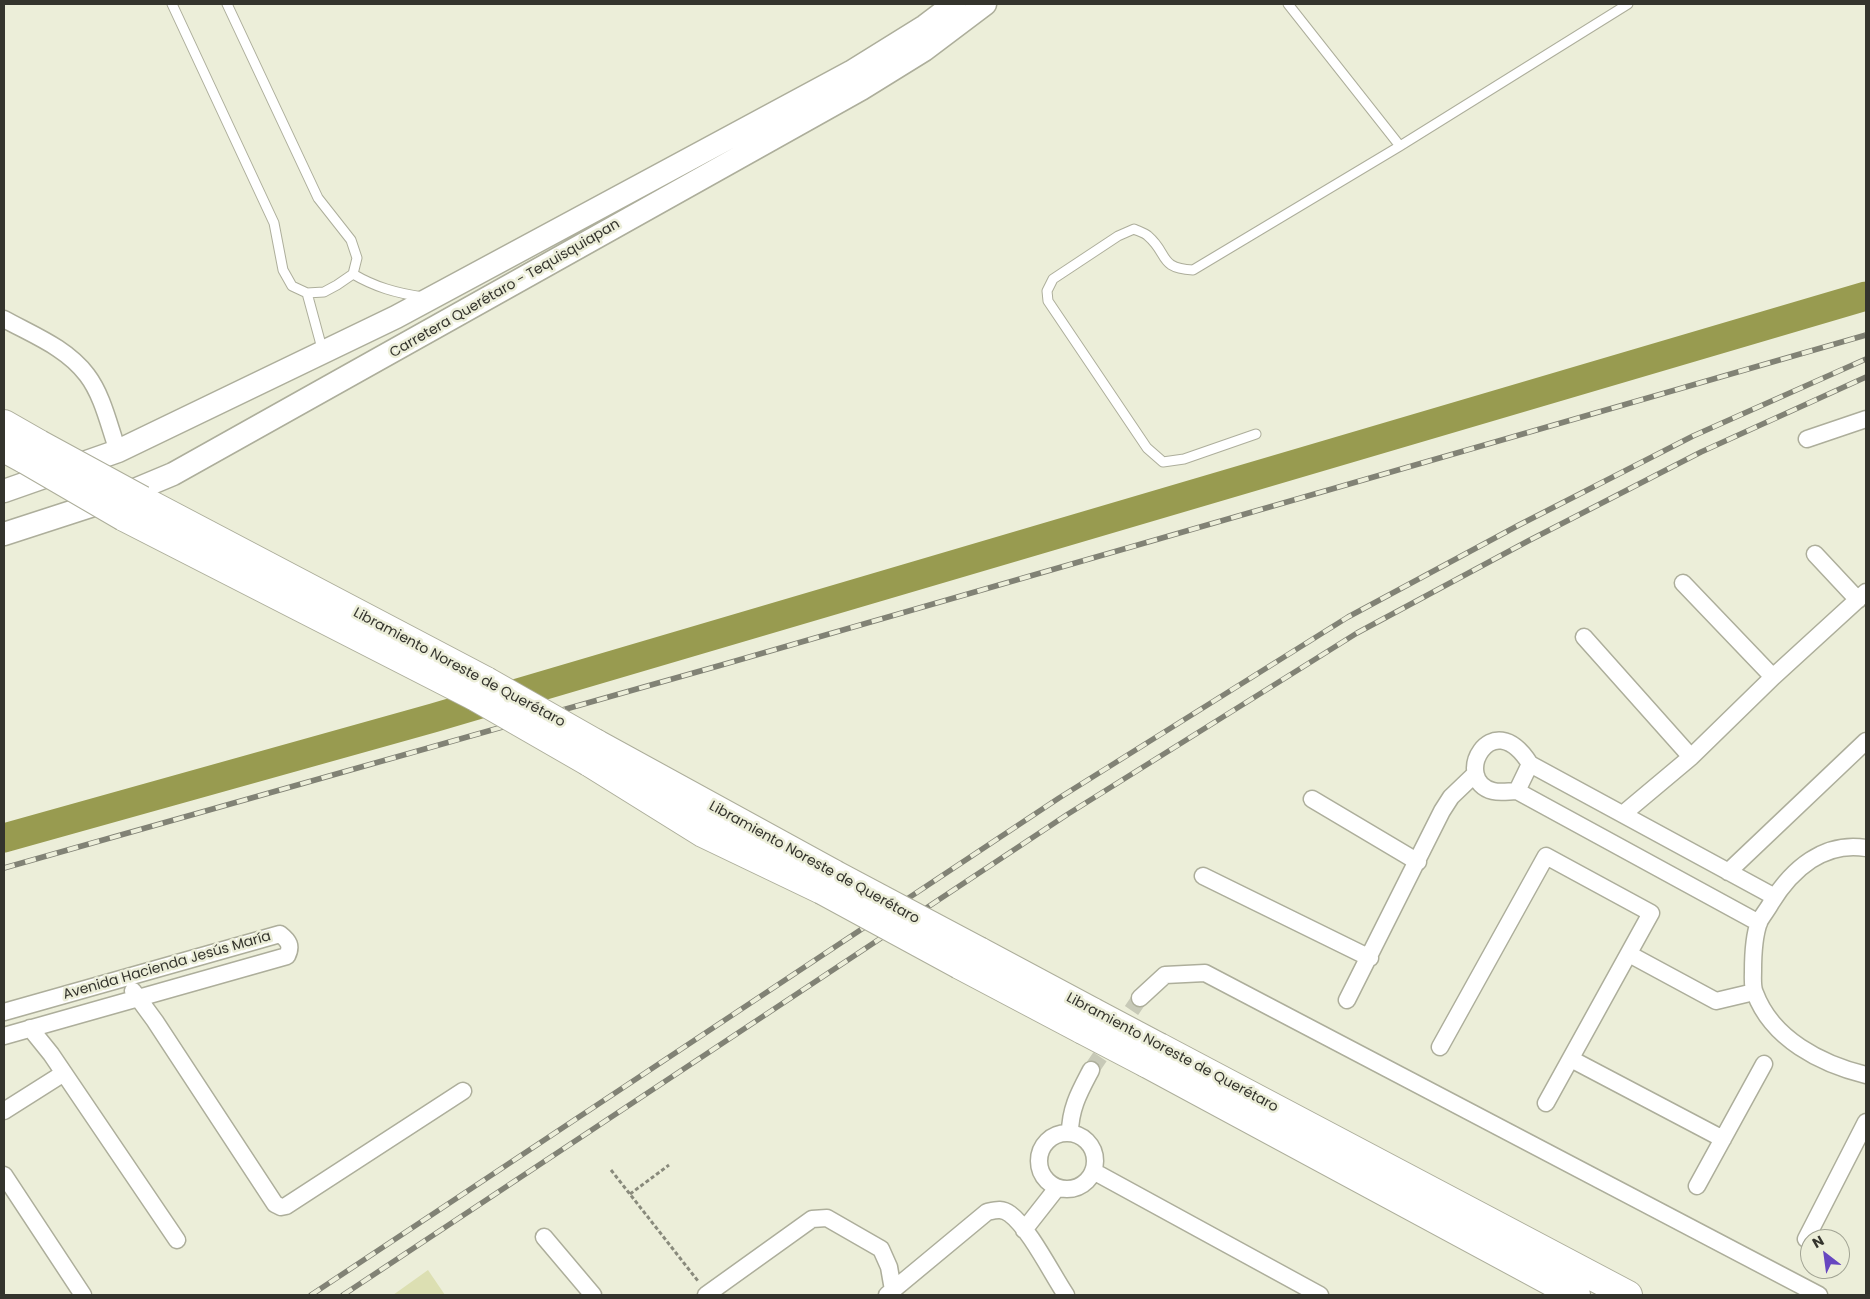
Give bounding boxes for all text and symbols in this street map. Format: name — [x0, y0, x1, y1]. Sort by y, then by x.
street label: Carretera Querétaro - Tequisquiapan — [387, 216, 623, 362]
street label: Libramiento Noreste de Querétaro — [350, 605, 568, 731]
street label: Libramiento Noreste de Querétaro — [706, 798, 922, 928]
street label: Avenida Hacienda Jesús María — [61, 928, 273, 1004]
street label: Libramiento Noreste de Querétaro — [1063, 990, 1281, 1116]
north arrow — [1800, 1229, 1850, 1279]
text: N — [1808, 1231, 1828, 1253]

